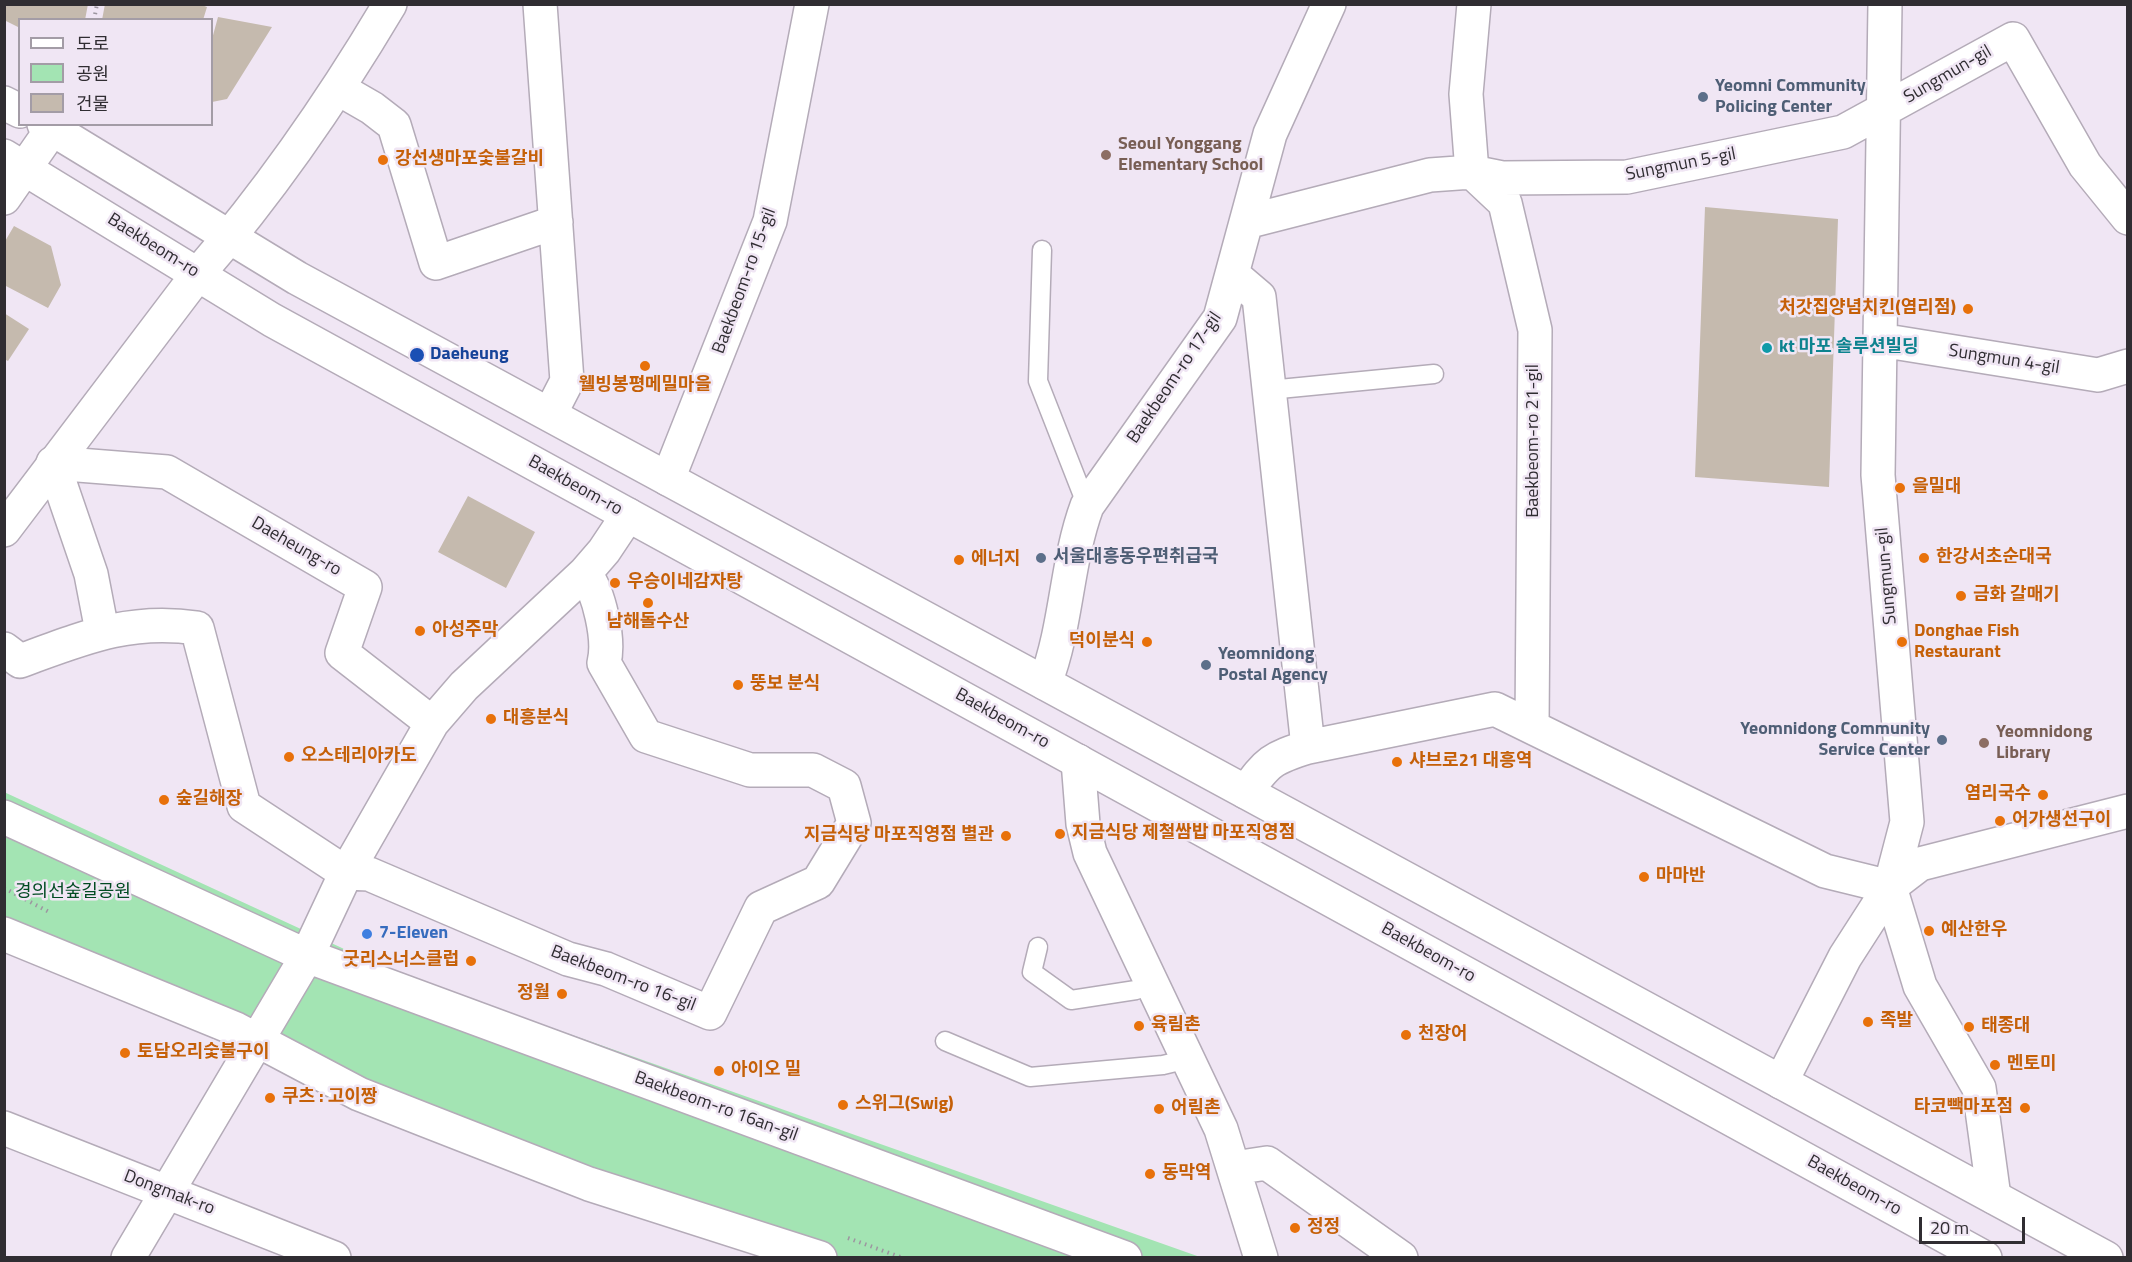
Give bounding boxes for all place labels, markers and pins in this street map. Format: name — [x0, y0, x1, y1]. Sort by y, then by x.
place label: Yeomni Community Policing Center — [1715, 76, 1866, 118]
marker: Yeomni Community Policing Center — [1696, 90, 1710, 104]
place label: Seoul Yonggang Elementary School — [1118, 134, 1263, 176]
marker: Seoul Yonggang Elementary School — [1099, 148, 1113, 162]
place label: 강선생마포숯불갈비 — [395, 149, 544, 171]
marker: 강선생마포숯불갈비 — [376, 153, 390, 167]
place label: 처갓집양념치킨(염리점) — [1779, 298, 1956, 320]
marker: 처갓집양념치킨(염리점) — [1961, 302, 1975, 316]
place label: kt 마포 솔루션빌딩 — [1779, 337, 1919, 359]
marker: kt 마포 솔루션빌딩 — [1760, 341, 1774, 355]
place label: Daeheung — [430, 344, 509, 366]
marker: Daeheung — [408, 346, 426, 364]
marker: 웰빙봉평메밀마을 — [638, 359, 652, 373]
place label: 웰빙봉평메밀마을 — [579, 375, 711, 397]
place label: 을밀대 — [1912, 477, 1962, 499]
marker: 을밀대 — [1893, 481, 1907, 495]
place label: 서울대흥동우편취급국 — [1053, 547, 1219, 569]
place label: 한강서초순대국 — [1936, 547, 2052, 569]
place label: 에너지 — [971, 549, 1021, 571]
marker: 서울대흥동우편취급국 — [1034, 551, 1048, 565]
marker: 한강서초순대국 — [1917, 551, 1931, 565]
marker: 에너지 — [952, 553, 966, 567]
place label: 우승이네감자탕 — [627, 572, 743, 594]
marker: 우승이네감자탕 — [608, 576, 622, 590]
place label: 금화 갈매기 — [1973, 585, 2060, 607]
marker: 금화 갈매기 — [1954, 589, 1968, 603]
marker: 남해돌수산 — [641, 596, 655, 610]
place label: 남해돌수산 — [607, 612, 689, 634]
place label: 아성주막 — [432, 620, 498, 642]
place label: Donghae Fish Restaurant — [1914, 621, 2020, 664]
marker: 아성주막 — [413, 624, 427, 638]
place label: 덕이분식 — [1069, 631, 1135, 653]
marker: 덕이분식 — [1140, 635, 1154, 649]
marker: Donghae Fish Restaurant — [1895, 635, 1909, 649]
place label: Yeomnidong Postal Agency — [1218, 644, 1328, 686]
marker: Yeomnidong Postal Agency — [1199, 658, 1213, 672]
place label: 뚱보 분식 — [750, 674, 820, 696]
marker: 뚱보 분식 — [731, 678, 745, 692]
place label: 대흥분식 — [503, 708, 569, 730]
marker: 대흥분식 — [484, 712, 498, 726]
place label: Yeomnidong Community Service Center — [1740, 719, 1930, 762]
place label: Yeomnidong Library — [1996, 722, 2092, 764]
marker: Yeomnidong Community Service Center — [1935, 733, 1949, 747]
marker: Yeomnidong Library — [1977, 736, 1991, 750]
place label: 오스테리아카도 — [301, 746, 417, 768]
marker: 오스테리아카도 — [282, 750, 296, 764]
place label: 샤브로21 대흥역 — [1409, 751, 1532, 773]
marker: 샤브로21 대흥역 — [1390, 755, 1404, 769]
place label: 염리국수 — [1965, 784, 2031, 806]
marker: 염리국수 — [2036, 788, 2050, 802]
place label: 숲길해장 — [176, 789, 242, 811]
marker: 숲길해장 — [157, 793, 171, 807]
place label: 어가생선구이 — [2012, 810, 2111, 832]
marker: 어가생선구이 — [1993, 814, 2007, 828]
place label: 지금식당 제철쌈밥 마포직영점 — [1072, 823, 1295, 845]
place label: 지금식당 마포직영점 별관 — [804, 825, 994, 847]
marker: 지금식당 제철쌈밥 마포직영점 — [1053, 827, 1067, 841]
marker: 지금식당 마포직영점 별관 — [999, 829, 1013, 843]
place label: 마마반 — [1656, 866, 1706, 888]
marker: 마마반 — [1637, 870, 1651, 884]
place label: 예산한우 — [1941, 920, 2007, 942]
place label: 7-Eleven — [379, 923, 448, 945]
marker: 예산한우 — [1922, 924, 1936, 938]
marker: 7-Eleven — [360, 927, 374, 941]
place label: 굿리스너스클럽 — [343, 950, 459, 972]
marker: 굿리스너스클럽 — [464, 954, 478, 968]
place label: 정월 — [517, 983, 550, 1005]
marker: 정월 — [555, 987, 569, 1001]
place label: 족발 — [1880, 1011, 1913, 1033]
place label: 육림촌 — [1151, 1015, 1201, 1037]
marker: 족발 — [1861, 1015, 1875, 1029]
place label: 태종대 — [1981, 1016, 2031, 1038]
marker: 육림촌 — [1132, 1019, 1146, 1033]
marker: 태종대 — [1962, 1020, 1976, 1034]
place label: 천장어 — [1418, 1024, 1468, 1046]
marker: 천장어 — [1399, 1028, 1413, 1042]
place label: 토담오리숯불구이 — [137, 1042, 269, 1064]
marker: 토담오리숯불구이 — [118, 1046, 132, 1060]
place label: 멘토미 — [2007, 1054, 2057, 1076]
marker: 멘토미 — [1988, 1058, 2002, 1072]
place label: 아이오 밀 — [731, 1060, 801, 1082]
marker: 아이오 밀 — [712, 1064, 726, 1078]
place label: 쿠츠 : 고이짱 — [282, 1087, 377, 1109]
marker: 쿠츠 : 고이짱 — [263, 1091, 277, 1105]
place label: 스위그(Swig) — [855, 1094, 954, 1116]
place label: 타코빽마포점 — [1914, 1097, 2013, 1119]
marker: 스위그(Swig) — [836, 1098, 850, 1112]
place label: 어림촌 — [1171, 1098, 1221, 1120]
marker: 타코빽마포점 — [2018, 1101, 2032, 1115]
marker: 어림촌 — [1152, 1102, 1166, 1116]
place label: 동막역 — [1162, 1163, 1212, 1185]
marker: 동막역 — [1143, 1167, 1157, 1181]
place label: 정정 — [1307, 1217, 1340, 1239]
marker: 정정 — [1288, 1221, 1302, 1235]

